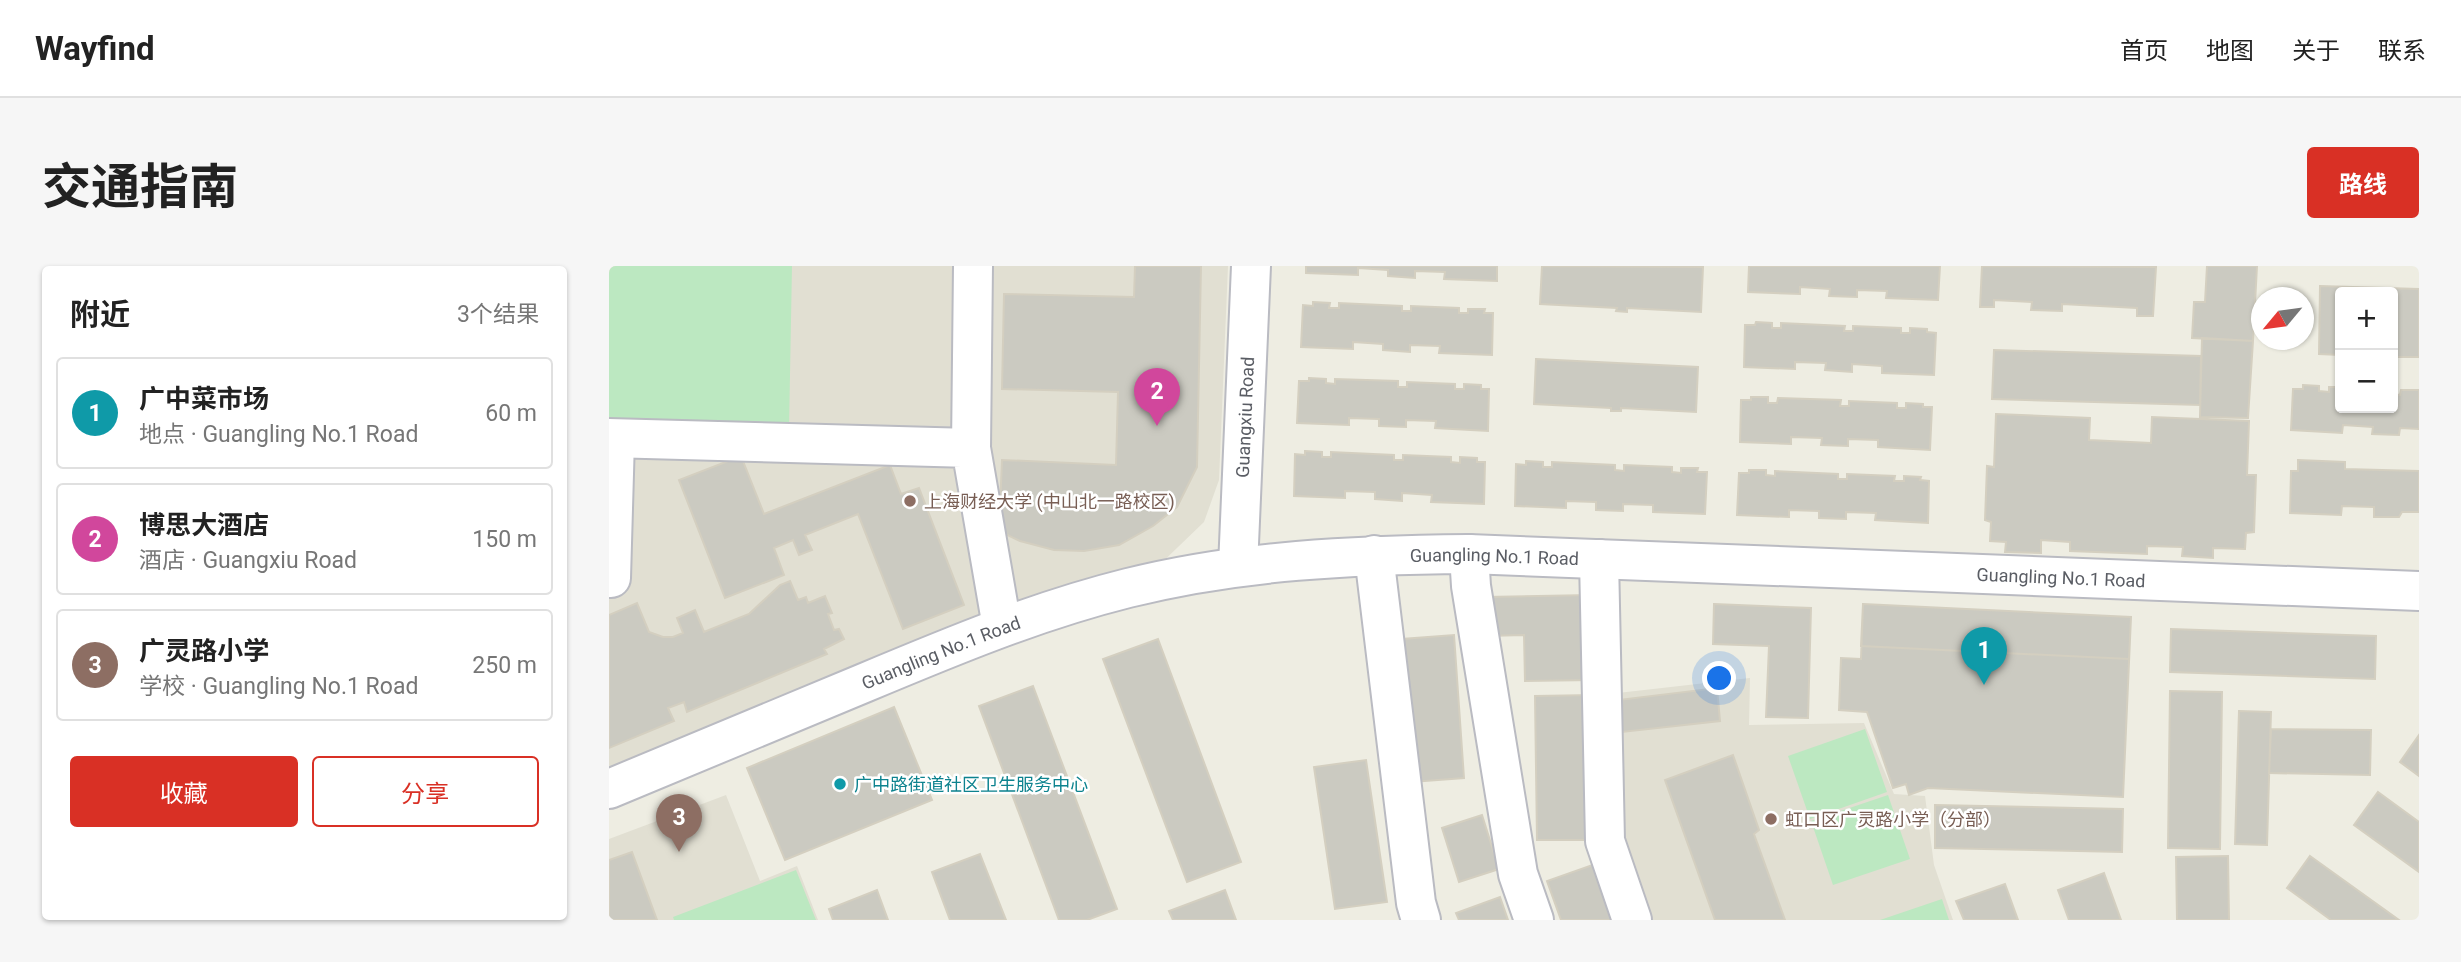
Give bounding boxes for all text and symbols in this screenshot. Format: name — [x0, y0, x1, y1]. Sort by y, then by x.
text: Wayfind — [35, 29, 155, 68]
text: 首页 — [2120, 37, 2168, 65]
text: 地图 — [2206, 37, 2254, 65]
text: 关于 — [2292, 37, 2340, 65]
text: 联系 — [2378, 37, 2426, 65]
button: 路线 — [2307, 147, 2419, 218]
text: 交通指南 — [42, 159, 238, 216]
north arrow — [2251, 287, 2314, 350]
map controls — [2335, 287, 2398, 413]
button: + — [2335, 287, 2398, 350]
text: 附近 — [70, 297, 130, 332]
text: 3个结果 — [457, 301, 539, 328]
button: − — [2335, 350, 2398, 413]
street label: Guangxiu Road — [1231, 356, 1258, 478]
pin: 2 — [1134, 368, 1180, 426]
text: 广中菜市场 — [139, 384, 269, 414]
text: 1 — [88, 400, 102, 427]
text: 60 m — [485, 400, 537, 427]
text: 地点 · Guangling No.1 Road — [139, 421, 418, 448]
place label: 上海财经大学 (中山北一路校区) — [924, 491, 1175, 513]
marker: 上海财经大学 (中山北一路校区) — [902, 493, 918, 509]
text: 博思大酒店 — [139, 510, 269, 540]
text: 2 — [88, 526, 102, 553]
text: 150 m — [472, 526, 537, 553]
street label: Guangling No.1 Road — [1410, 543, 1579, 569]
text: 酒店 · Guangxiu Road — [139, 547, 357, 574]
street label: Guangling No.1 Road — [1976, 563, 2146, 591]
street label: Guangling No.1 Road — [858, 611, 1023, 693]
pin: 1 — [1961, 627, 2007, 685]
text: 广灵路小学 — [139, 636, 269, 666]
text: 3 — [88, 652, 102, 679]
text: 250 m — [472, 652, 537, 679]
your location — [1702, 661, 1736, 695]
text: 学校 · Guangling No.1 Road — [139, 673, 418, 700]
button: 收藏 — [70, 756, 298, 827]
button: 分享 — [312, 756, 539, 827]
place label: 广中路街道社区卫生服务中心 — [854, 774, 1088, 795]
marker: 广中路街道社区卫生服务中心 — [832, 776, 848, 792]
pin: 3 — [656, 794, 702, 852]
place label: 虹口区广灵路小学（分部） — [1785, 809, 2001, 830]
marker: 虹口区广灵路小学（分部） — [1763, 811, 1779, 827]

